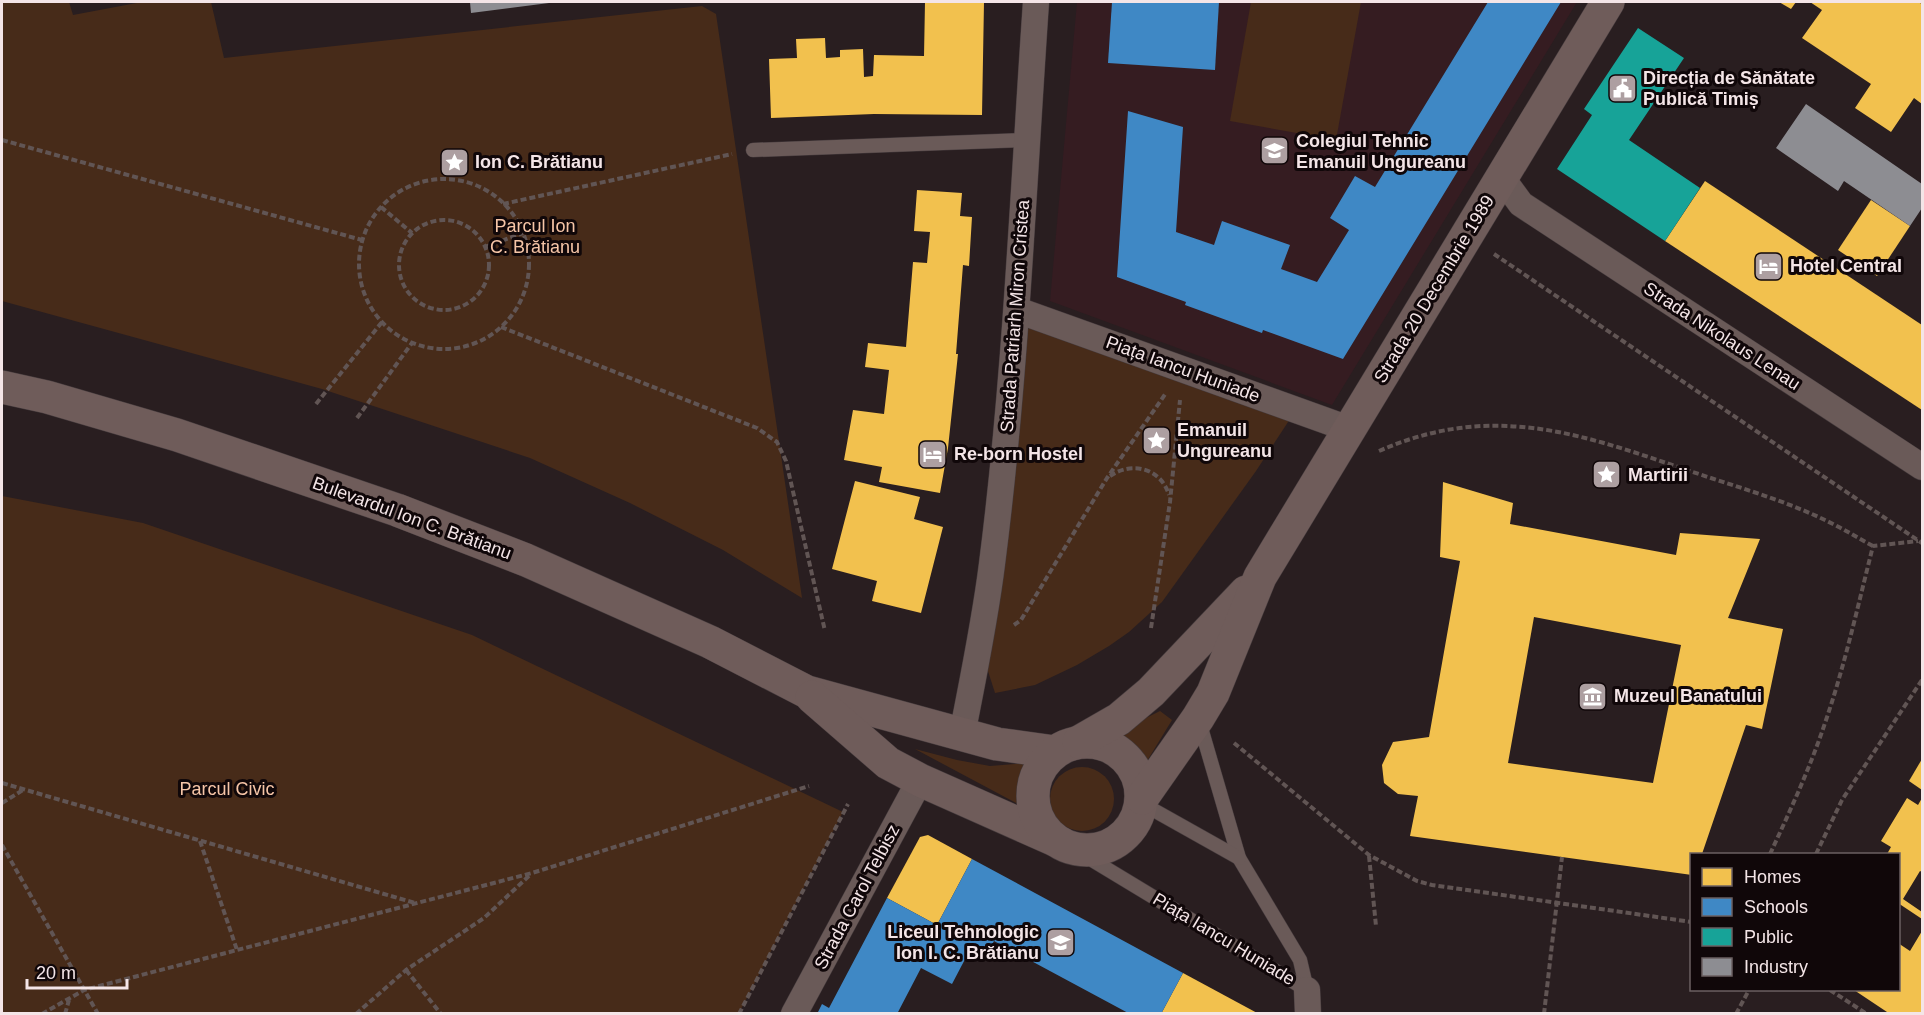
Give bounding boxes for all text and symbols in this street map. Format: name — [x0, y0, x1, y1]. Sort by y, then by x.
place label: Direcția de Sănătate Publică Timiș — [1643, 68, 1815, 109]
public building icon: Direcția de Sănătate Publică Timiș — [1606, 72, 1638, 104]
place label: Colegiul Tehnic Emanuil Ungureanu — [1296, 131, 1466, 172]
school or university icon: Colegiul Tehnic Emanuil Ungureanu — [1259, 135, 1291, 167]
place icon: Ion C. Brătianu — [438, 146, 470, 178]
place label: Ion C. Brătianu — [475, 152, 603, 172]
street label: Strada 20 Decembrie 1989 — [1370, 192, 1498, 386]
street label: Strada Patriarh Miron Cristea — [997, 198, 1033, 433]
park label: Parcul Ion C. Brătianu — [490, 216, 580, 257]
hotel icon: Hotel Central — [1753, 250, 1785, 282]
place label: Hotel Central — [1790, 256, 1902, 276]
street label: Strada Nikolaus Lenau — [1640, 278, 1804, 394]
street label: Piața Iancu Huniade — [1103, 332, 1263, 406]
place label: Emanuil Ungureanu — [1177, 420, 1272, 461]
place icon: Emanuil Ungureanu — [1140, 424, 1172, 456]
hotel icon: Re-born Hostel — [917, 438, 949, 470]
place label: Re-born Hostel — [954, 444, 1083, 464]
place icon: Martirii — [1591, 459, 1623, 491]
place label: Martirii — [1628, 465, 1688, 485]
street label: Bulevardul Ion C. Brătianu — [310, 473, 514, 563]
museum icon: Muzeul Banatului — [1577, 680, 1609, 712]
place label: Muzeul Banatului — [1614, 686, 1762, 706]
park label: Parcul Civic — [179, 779, 275, 799]
street label: Strada Carol Telbisz — [810, 821, 904, 973]
legend — [1690, 853, 1900, 991]
text: Homes — [1744, 867, 1801, 887]
street label: Piața Iancu Huniade — [1149, 889, 1299, 989]
text: Schools — [1744, 897, 1808, 917]
place label: Liceul Tehnologic Ion I. C. Brătianu — [887, 922, 1039, 963]
school or university icon: Liceul Tehnologic Ion I. C. Brătianu — [1044, 926, 1076, 958]
text: Public — [1744, 927, 1793, 947]
scale bar — [27, 952, 128, 990]
text: Industry — [1744, 957, 1808, 977]
text: 20 m — [36, 963, 76, 983]

